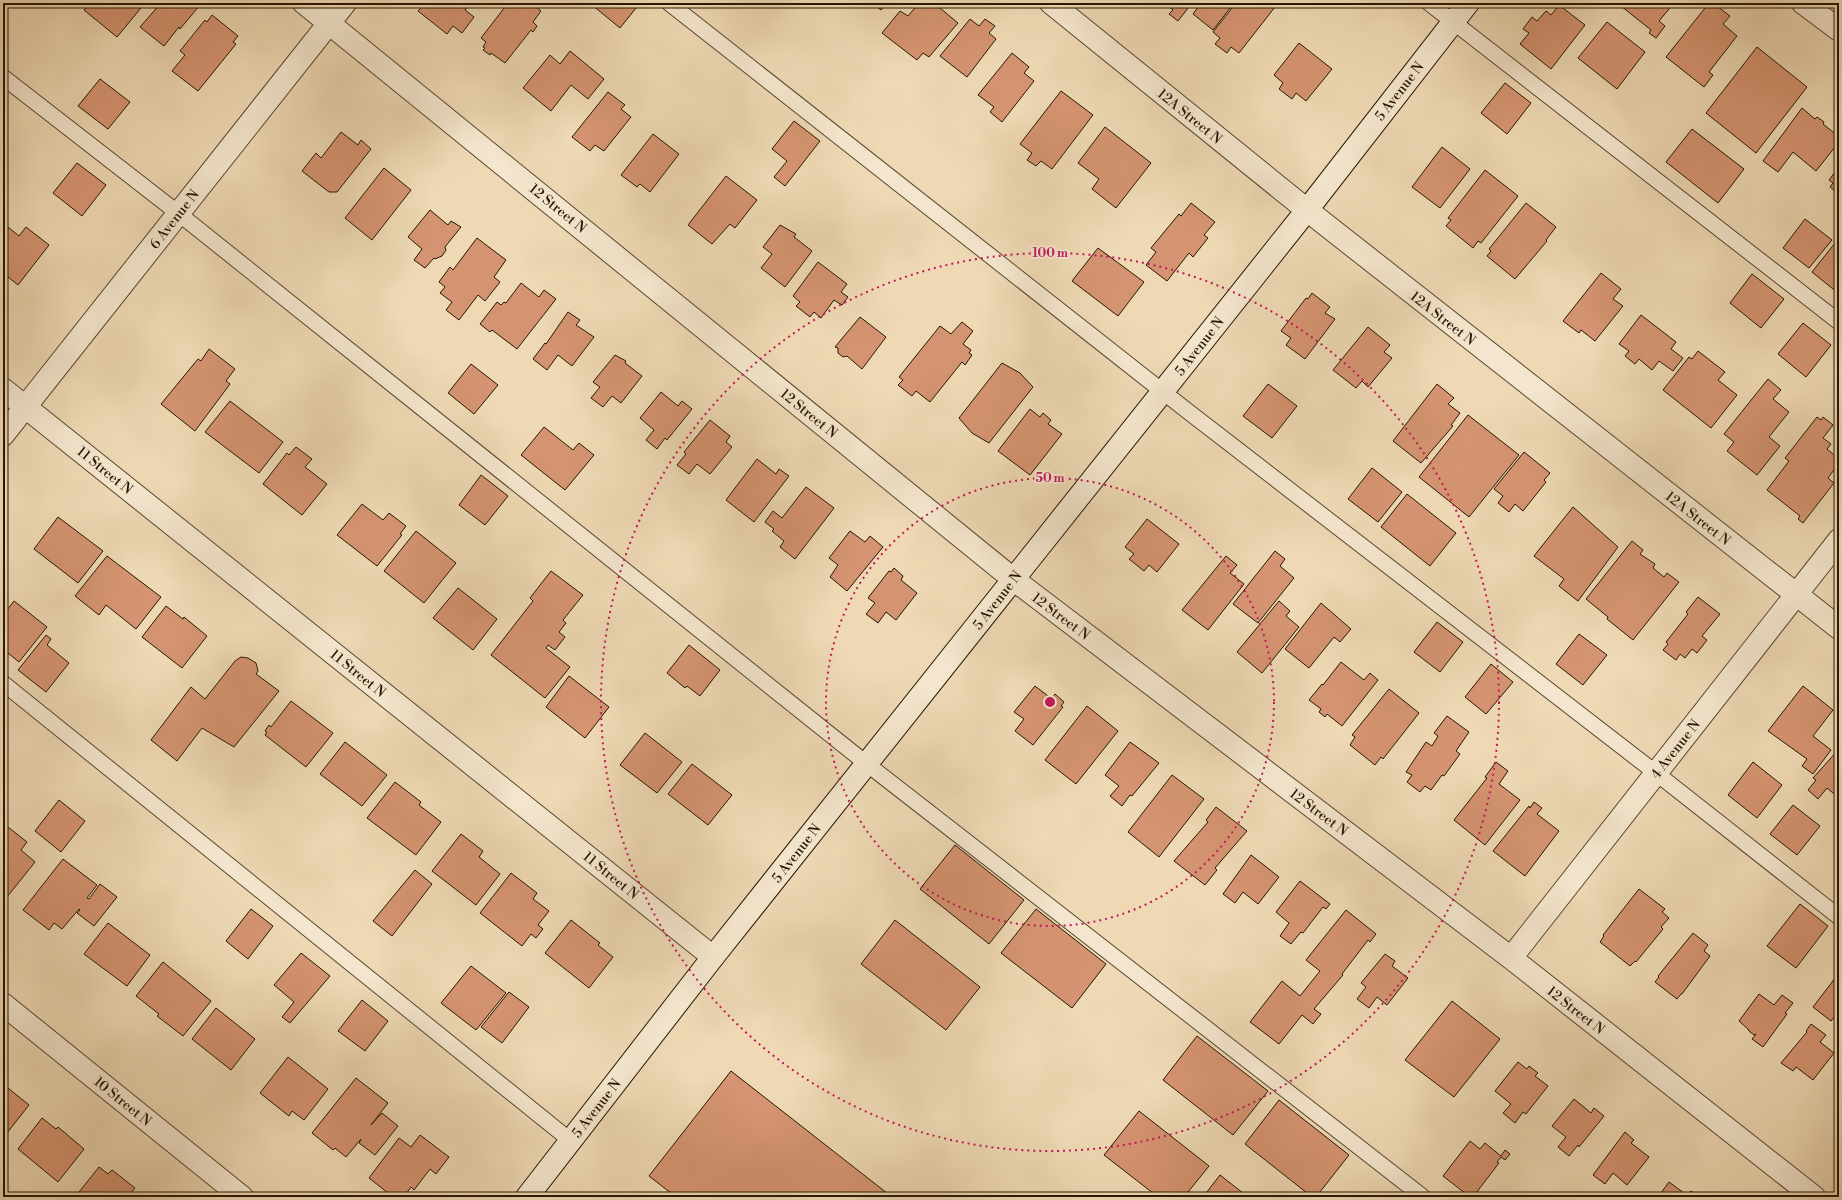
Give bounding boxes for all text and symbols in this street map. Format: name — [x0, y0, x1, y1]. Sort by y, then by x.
street label: 5 Avenue N — [1371, 58, 1429, 125]
street label: 12A Street N — [1153, 85, 1226, 149]
street label: 12 Street N — [525, 180, 590, 238]
street label: 6 Avenue N — [146, 186, 204, 253]
text: 100 m — [1032, 246, 1068, 261]
street label: 12A Street N — [1406, 288, 1479, 350]
street label: 5 Avenue N — [1171, 313, 1229, 380]
street label: 12 Street N — [776, 385, 841, 443]
street label: 11 Street N — [73, 443, 136, 499]
text: 50 m — [1035, 471, 1065, 486]
street label: 12A Street N — [1661, 488, 1734, 550]
street label: 5 Avenue N — [969, 567, 1027, 634]
street label: 12 Street N — [1028, 589, 1094, 645]
street label: 11 Street N — [326, 646, 389, 702]
centre of rings — [1043, 695, 1057, 709]
street label: 4 Avenue N — [1647, 716, 1705, 783]
street label: 12 Street N — [1286, 785, 1352, 841]
street label: 5 Avenue N — [768, 820, 826, 887]
street label: 11 Street N — [579, 848, 642, 904]
street label: 12 Street N — [1543, 983, 1608, 1039]
street label: 10 Street N — [90, 1073, 155, 1131]
street label: 5 Avenue N — [568, 1075, 626, 1142]

